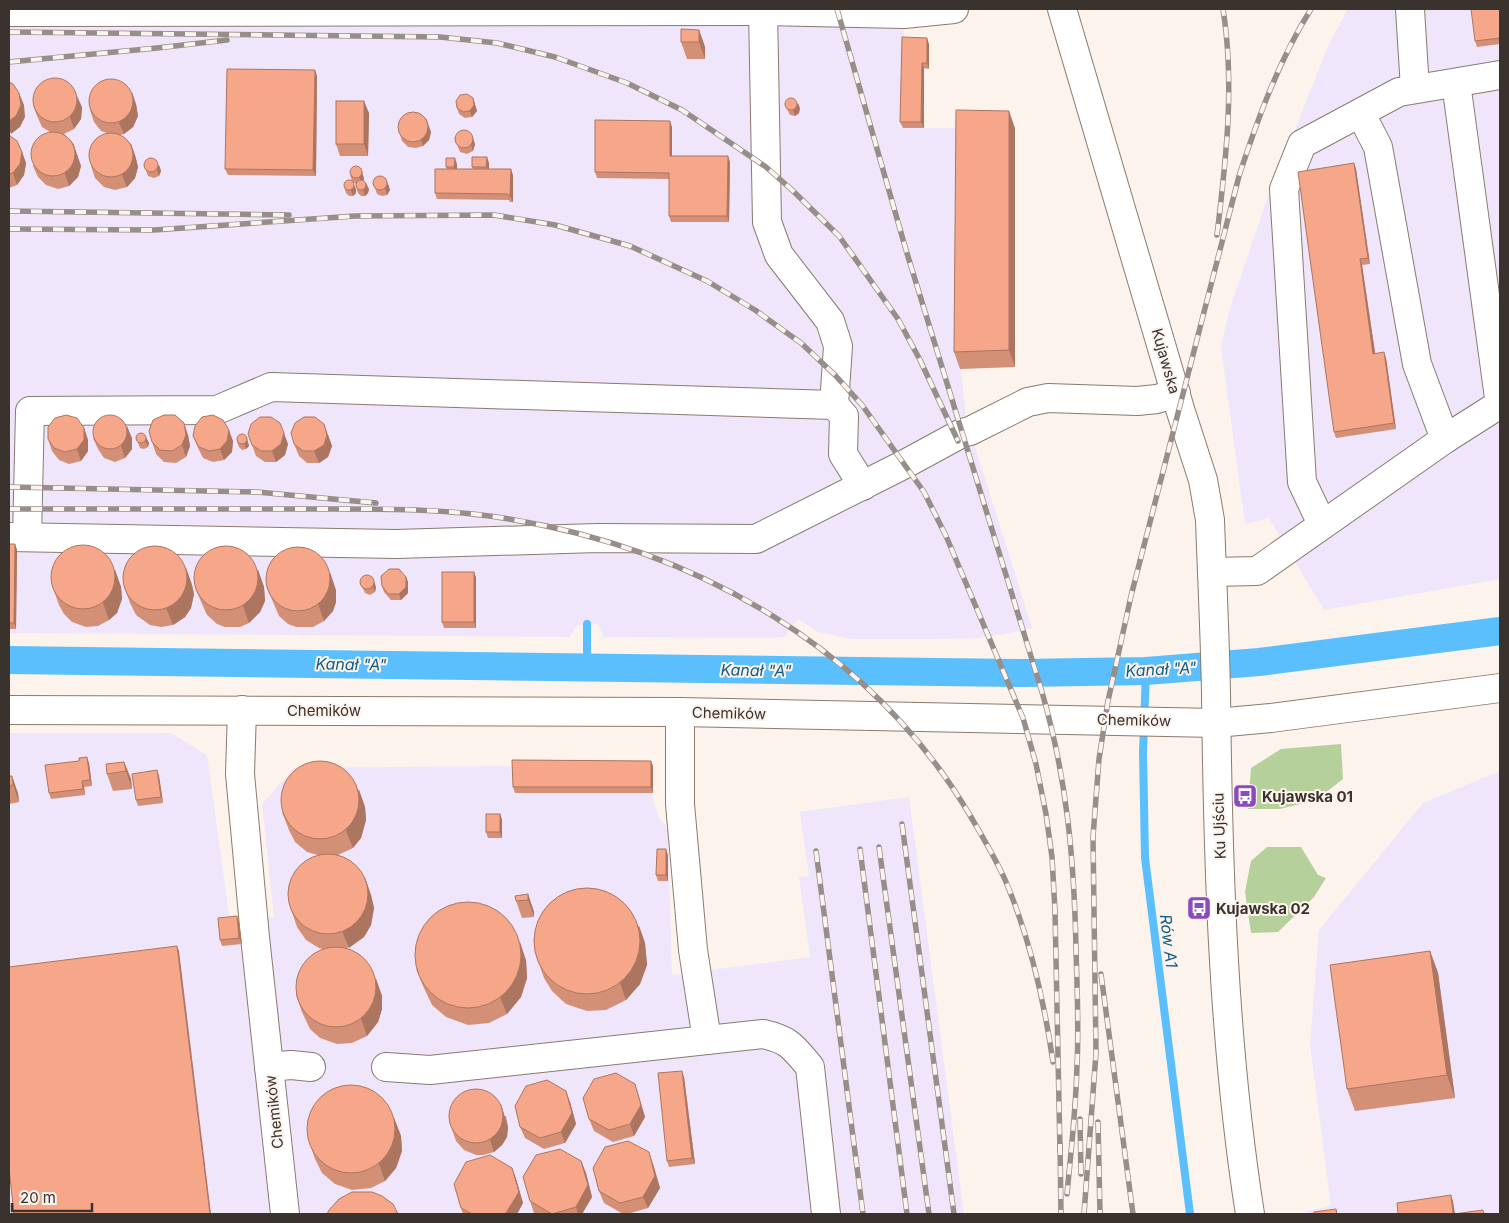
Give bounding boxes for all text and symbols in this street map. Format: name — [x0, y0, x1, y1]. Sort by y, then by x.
street label: Kujawska — [1148, 326, 1184, 396]
water label: Kanał "A" — [315, 653, 387, 675]
water label: Kanał "A" — [1125, 657, 1198, 681]
water label: Kanał "A" — [720, 659, 792, 681]
street label: Chemików — [287, 701, 361, 720]
street label: Chemików — [692, 703, 766, 723]
street label: Chemików — [1097, 710, 1171, 730]
bus stop icon: Kujawska 01 — [1232, 783, 1258, 809]
place label: Kujawska 01 — [1262, 787, 1353, 806]
street label: Ku Ujściu — [1208, 792, 1230, 860]
bus stop icon: Kujawska 02 — [1186, 895, 1212, 921]
place label: Kujawska 02 — [1216, 899, 1310, 918]
water label: Rów A1 — [1156, 913, 1182, 969]
street label: Chemików — [261, 1074, 287, 1150]
scale bar — [12, 1180, 92, 1212]
text: 20 m — [20, 1188, 56, 1207]

